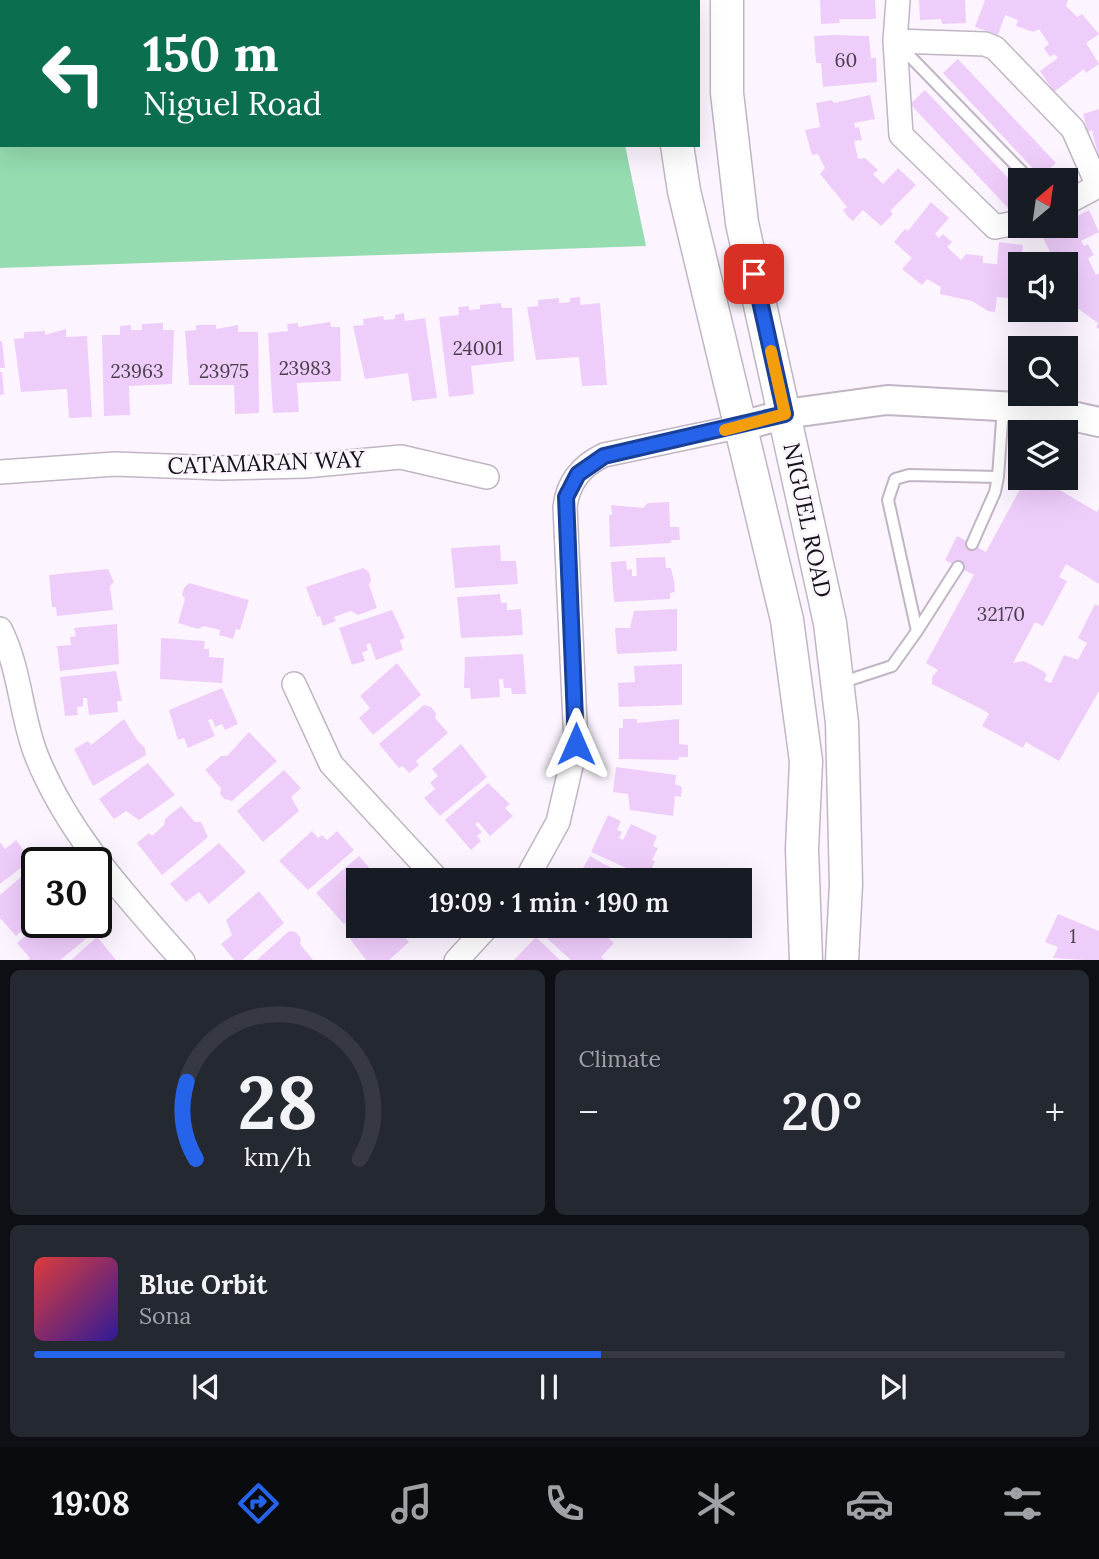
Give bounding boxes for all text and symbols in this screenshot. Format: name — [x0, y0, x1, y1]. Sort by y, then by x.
text: 150 m — [143, 22, 279, 84]
icon: left — [28, 28, 119, 119]
house number: 60 — [835, 48, 857, 72]
text: Niguel Road — [143, 83, 322, 124]
north arrow — [1008, 168, 1078, 238]
map controls — [1008, 168, 1078, 490]
pin — [724, 244, 784, 304]
button: sound — [1008, 252, 1078, 322]
icon: arrive — [735, 255, 773, 293]
house number: 24001 — [453, 336, 503, 360]
button: search — [1008, 336, 1078, 406]
house number: 23983 — [279, 356, 331, 380]
house number: 23963 — [110, 359, 164, 383]
house number: 23975 — [199, 359, 249, 383]
button: layers — [1008, 420, 1078, 490]
street label: NIGUEL ROAD — [777, 440, 839, 600]
street label: CATAMARAN WAY — [167, 444, 366, 480]
house number: 32170 — [977, 602, 1025, 626]
position arrow — [539, 707, 613, 781]
speed limit sign: 30 — [21, 847, 112, 938]
text: 19:09 · 1 min · 190 m — [429, 886, 669, 919]
house number: 1 — [1070, 924, 1077, 948]
text: Climate — [579, 1044, 661, 1073]
text: 28 — [237, 1056, 317, 1149]
text: 20° — [781, 1078, 862, 1144]
text: − — [579, 1088, 599, 1136]
text: + — [1045, 1088, 1065, 1136]
text: km/h — [243, 1140, 311, 1172]
text: Blue Orbit — [139, 1268, 267, 1301]
text: Sona — [139, 1301, 191, 1330]
icon: previous — [187, 1368, 225, 1406]
icon: pause — [530, 1368, 568, 1406]
icon: next — [874, 1368, 912, 1406]
icon: directions — [234, 1479, 283, 1528]
icon: music — [387, 1479, 436, 1528]
icon: phone — [540, 1479, 589, 1528]
icon: climate — [692, 1479, 741, 1528]
icon: car — [845, 1479, 894, 1528]
icon: filters — [998, 1479, 1047, 1528]
text: 19:08 — [52, 1483, 130, 1524]

